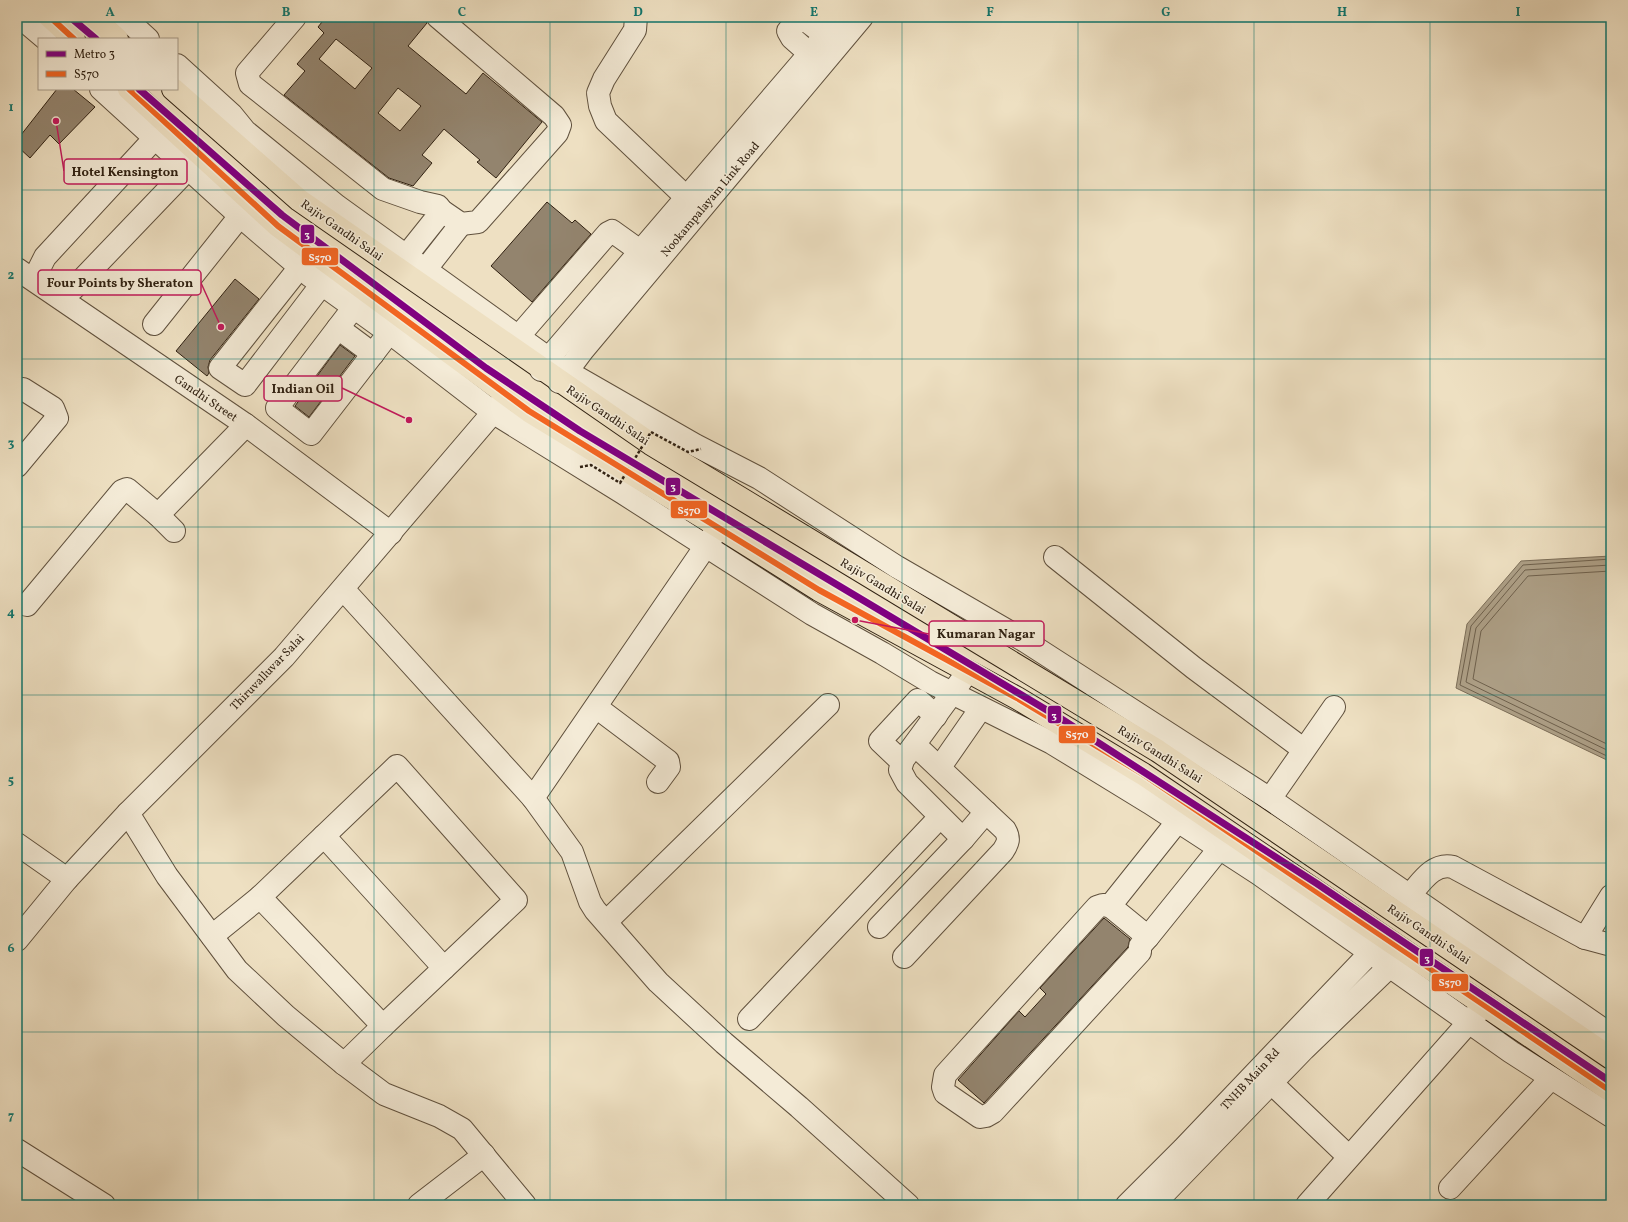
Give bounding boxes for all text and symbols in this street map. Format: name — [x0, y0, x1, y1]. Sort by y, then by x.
text: A — [105, 4, 115, 22]
text: B — [282, 4, 291, 22]
text: C — [458, 4, 466, 22]
text: D — [633, 4, 643, 22]
text: E — [810, 4, 818, 22]
text: F — [986, 4, 994, 22]
text: G — [1161, 4, 1171, 22]
text: H — [1337, 4, 1347, 22]
text: I — [1516, 4, 1521, 22]
legend — [38, 38, 178, 90]
text: Metro 3 — [74, 47, 115, 63]
text: S570 — [74, 67, 99, 83]
text: 1 — [8, 99, 14, 117]
street label: Nookampalayam Link Road — [658, 138, 764, 261]
callout: Hotel Kensington — [64, 159, 187, 184]
text: Hotel Kensington — [71, 164, 179, 182]
street label: Rajiv Gandhi Salai — [297, 196, 386, 265]
line badge: 3 — [300, 224, 315, 244]
text: 3 — [304, 228, 310, 243]
line badge: S570 — [301, 247, 339, 266]
text: S570 — [308, 251, 332, 266]
text: 2 — [8, 267, 15, 285]
callout: Four Points by Sheraton — [38, 270, 201, 295]
text: Four Points by Sheraton — [47, 275, 194, 293]
street label: Gandhi Street — [171, 372, 240, 426]
callout: Indian Oil — [264, 376, 342, 401]
text: Indian Oil — [272, 381, 335, 399]
street label: Rajiv Gandhi Salai — [563, 382, 653, 450]
text: 3 — [8, 435, 15, 453]
line badge: 3 — [665, 477, 681, 496]
text: 3 — [670, 480, 676, 495]
line badge: S570 — [670, 500, 708, 519]
text: S570 — [677, 504, 701, 519]
street label: Rajiv Gandhi Salai — [837, 555, 929, 619]
text: 4 — [7, 604, 15, 622]
callout: Kumaran Nagar — [929, 621, 1044, 646]
text: Kumaran Nagar — [937, 626, 1035, 644]
street label: Thiruvalluvar Salai — [227, 631, 309, 714]
line badge: 3 — [1047, 705, 1062, 724]
text: 3 — [1051, 709, 1057, 724]
street label: Rajiv Gandhi Salai — [1114, 722, 1205, 788]
line badge: S570 — [1058, 725, 1096, 744]
text: S570 — [1065, 728, 1089, 743]
text: 5 — [8, 772, 14, 790]
street label: Rajiv Gandhi Salai — [1384, 901, 1474, 969]
text: 6 — [7, 940, 15, 958]
line badge: 3 — [1419, 948, 1434, 967]
text: 3 — [1424, 952, 1430, 967]
line badge: S570 — [1431, 973, 1469, 992]
text: S570 — [1438, 976, 1462, 991]
street label: TNHB Main Rd — [1218, 1045, 1284, 1114]
text: 7 — [8, 1108, 14, 1126]

